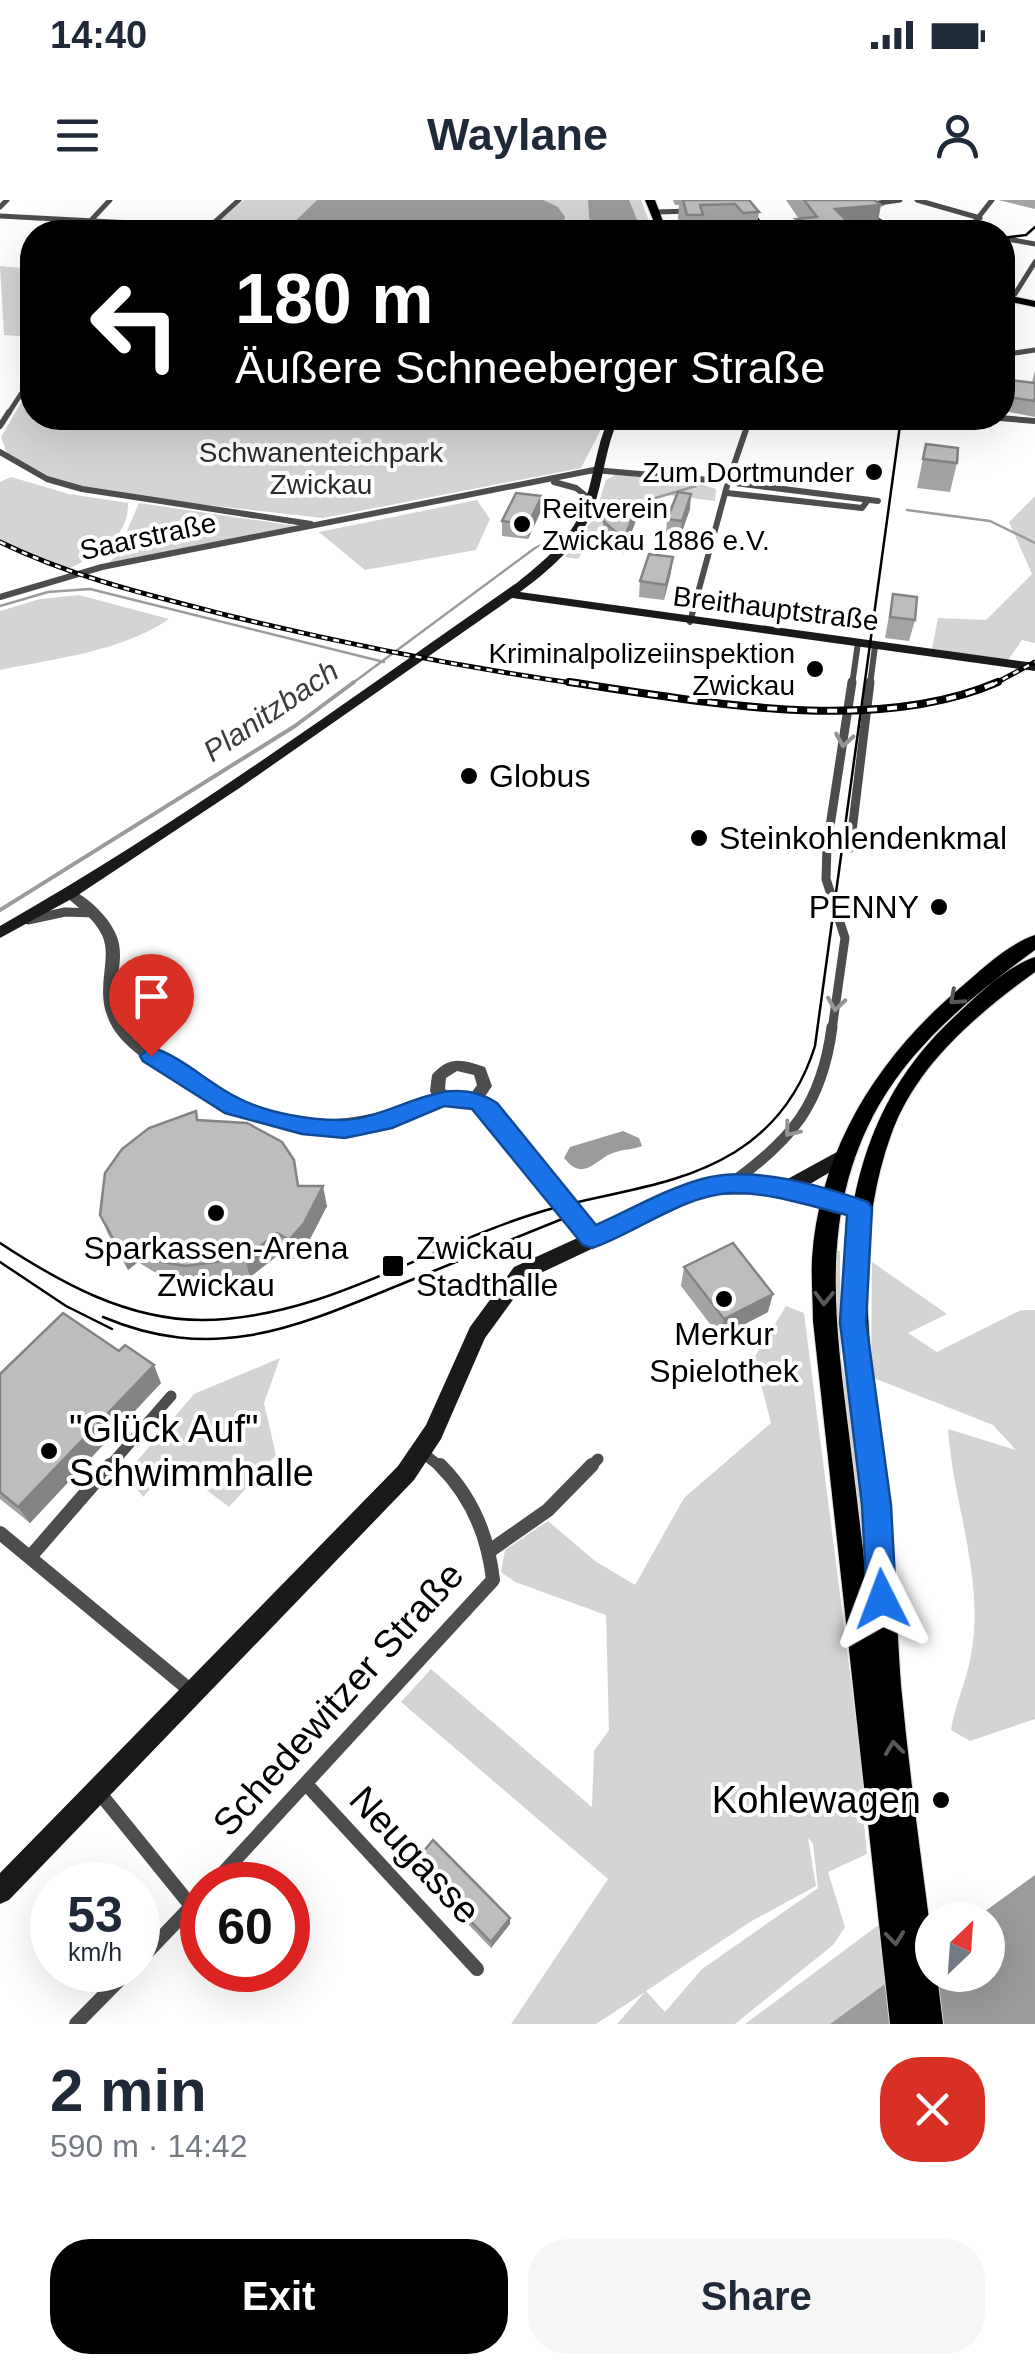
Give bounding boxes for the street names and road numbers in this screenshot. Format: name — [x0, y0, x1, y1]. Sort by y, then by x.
street label: Saarstraße — [77, 507, 219, 566]
street label: Breithauptstraße — [671, 580, 881, 636]
street label: Schedewitzer Straße — [204, 1554, 472, 1844]
street label: Neugasse — [341, 1778, 489, 1932]

